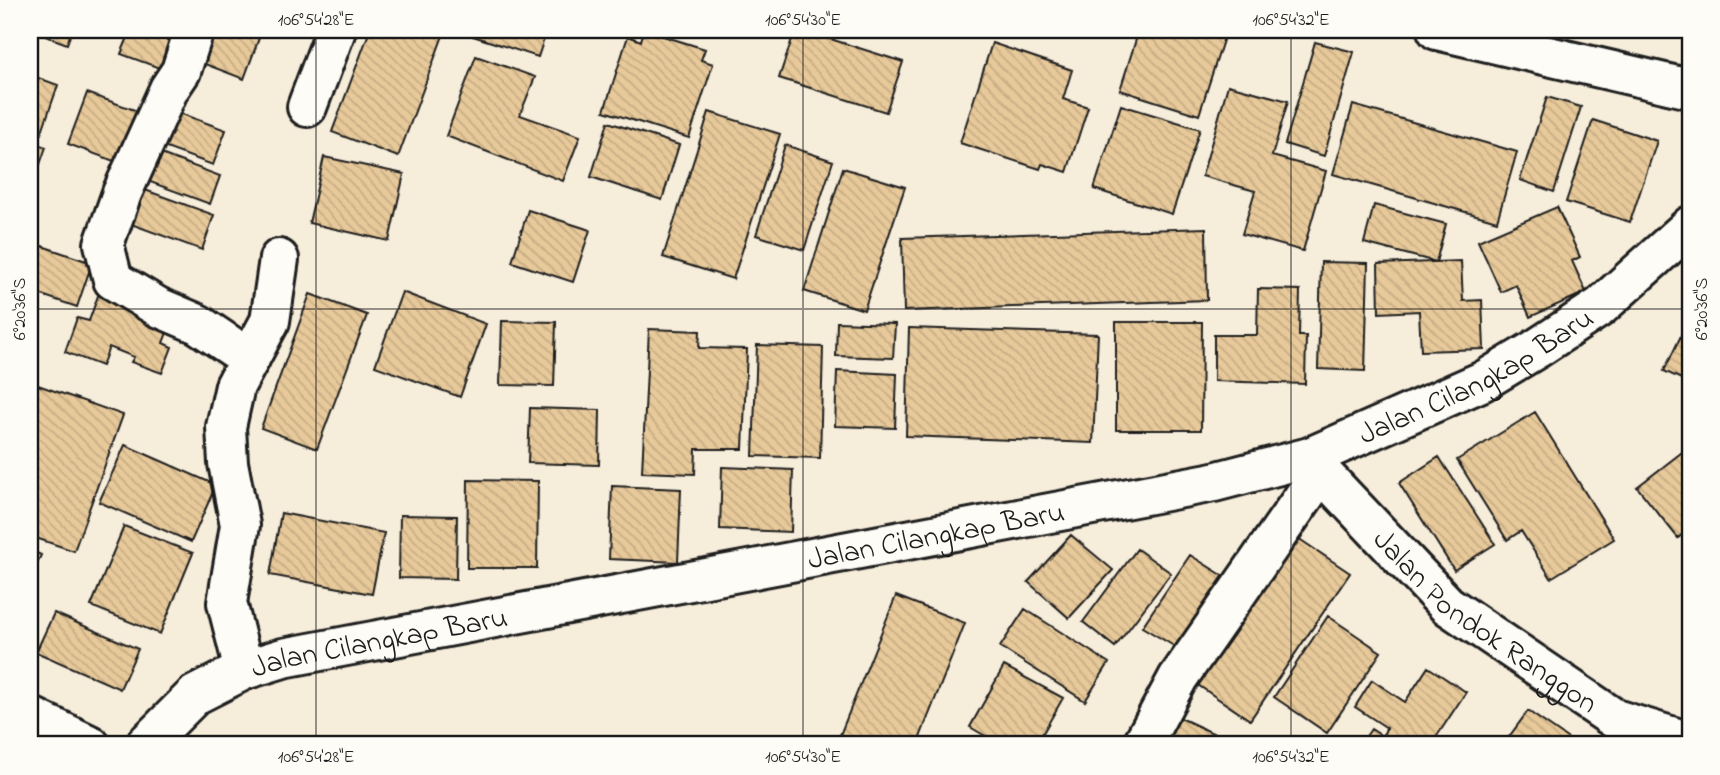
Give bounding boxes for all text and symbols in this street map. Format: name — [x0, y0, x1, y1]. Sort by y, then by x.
text: 106°54'28"E — [278, 8, 354, 34]
text: 106°54'30"E — [765, 8, 841, 34]
text: 106°54'32"E — [1252, 8, 1330, 34]
text: 6°20'36"S — [8, 278, 34, 340]
text: 6°20'36"S — [1690, 278, 1716, 340]
street label: Jalan Cilangkap Baru — [1352, 298, 1603, 458]
street label: Jalan Cilangkap Baru — [804, 492, 1069, 583]
street label: Jalan Pondok Ranggon — [1361, 520, 1606, 726]
street label: Jalan Cilangkap Baru — [246, 597, 511, 692]
text: 106°54'28"E — [278, 745, 354, 771]
text: 106°54'30"E — [765, 745, 841, 771]
text: 106°54'32"E — [1252, 745, 1330, 771]

